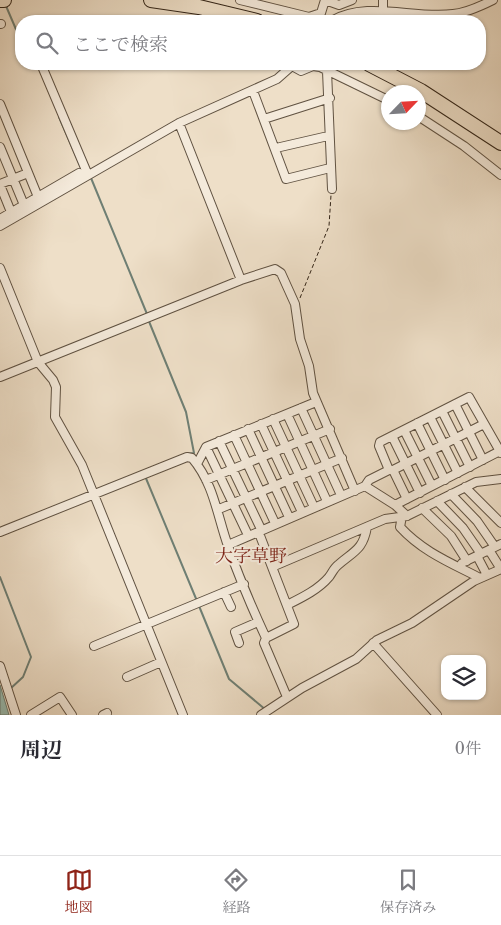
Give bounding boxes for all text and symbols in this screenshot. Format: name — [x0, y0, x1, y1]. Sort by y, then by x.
search box — [15, 15, 486, 70]
icon: search — [33, 29, 61, 57]
text: ここで検索 — [73, 33, 168, 56]
north arrow — [381, 85, 426, 130]
district label: 大字草野 — [215, 545, 287, 567]
map controls — [441, 655, 486, 700]
button: layers — [441, 655, 486, 700]
text: 周辺 — [20, 737, 62, 762]
text: 0件 — [455, 738, 481, 758]
tab: 地図 — [65, 866, 93, 916]
tab: 経路 — [222, 866, 250, 916]
tab: 保存済み — [380, 866, 436, 916]

